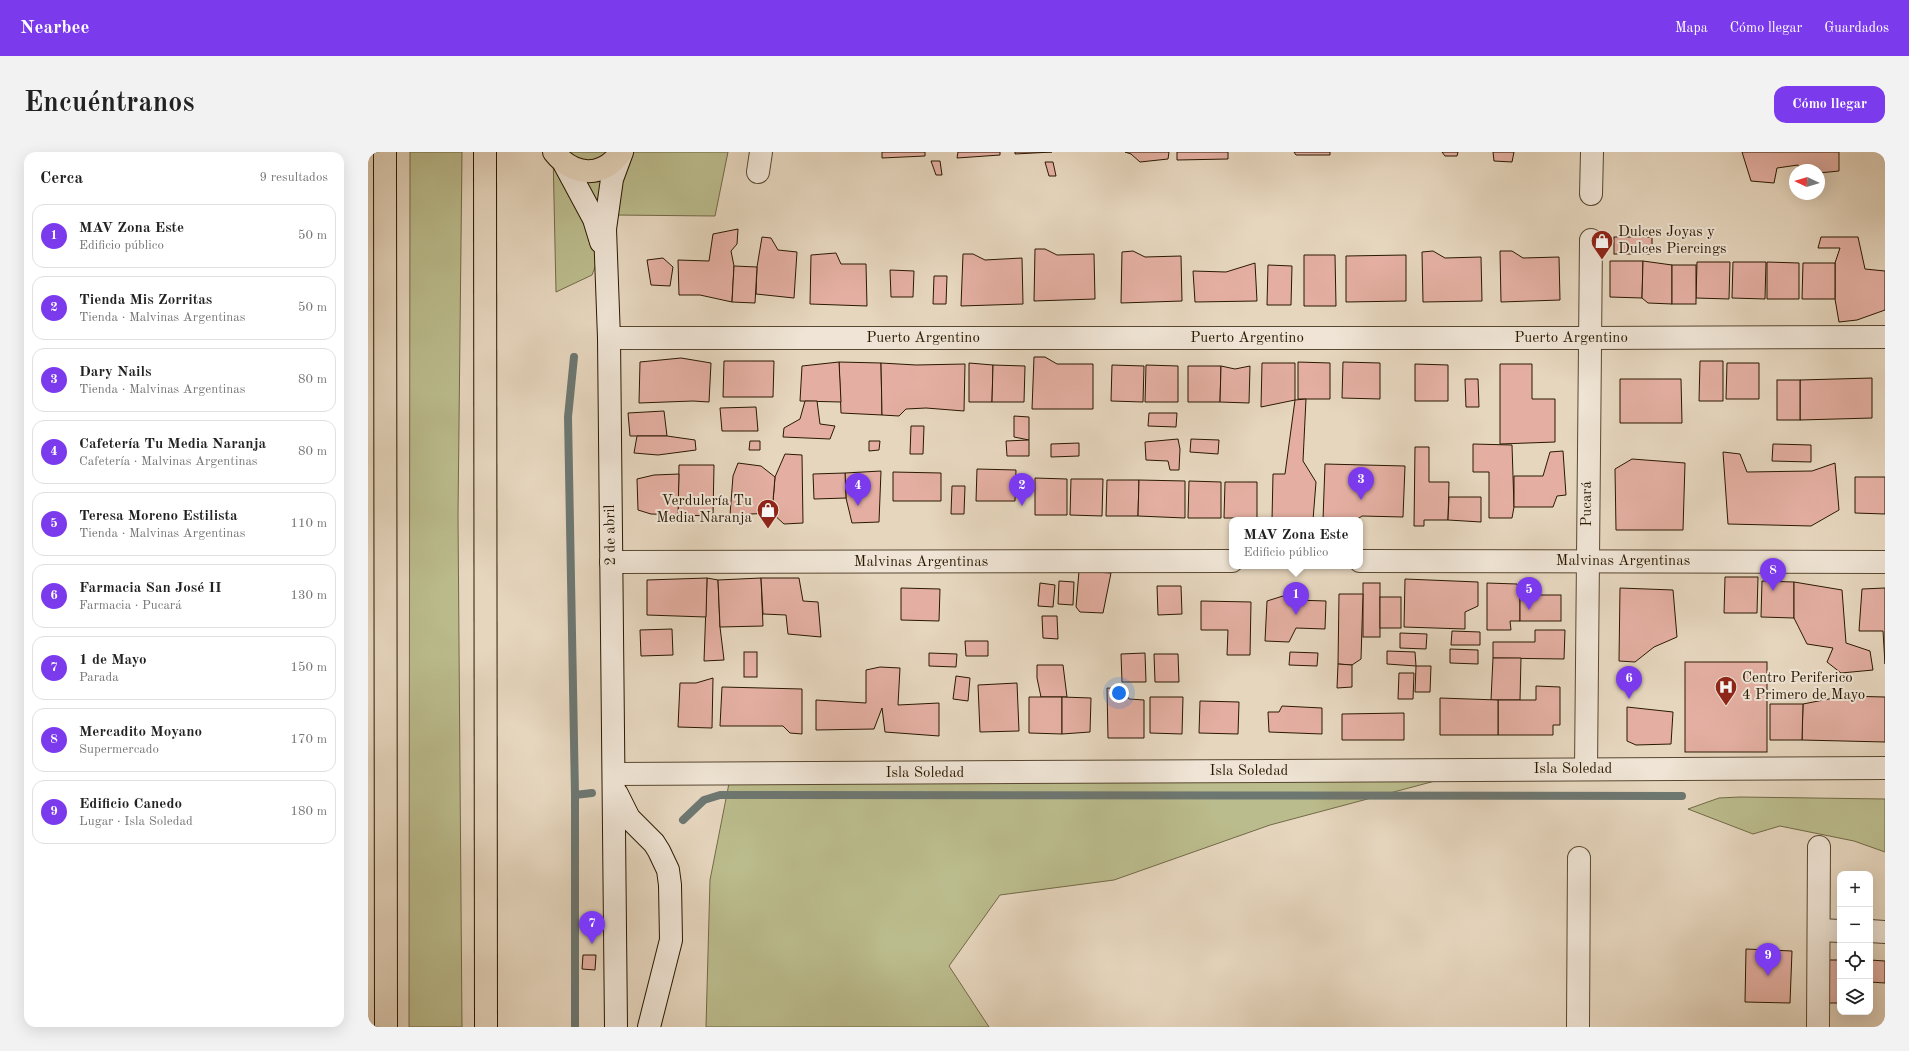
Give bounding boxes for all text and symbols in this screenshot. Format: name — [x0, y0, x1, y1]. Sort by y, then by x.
text: Nearbee — [20, 19, 89, 38]
text: Mapa — [1675, 21, 1708, 35]
text: Cómo llegar — [1730, 21, 1802, 35]
text: Guardados — [1824, 21, 1889, 35]
button: Cómo llegar — [1774, 86, 1885, 123]
text: Encuéntranos — [24, 90, 194, 118]
north arrow — [1789, 164, 1825, 200]
text: Cerca — [40, 170, 83, 187]
text: 9 resultados — [260, 171, 328, 184]
text: MAV Zona Este — [79, 221, 184, 236]
place label: Dulces Joyas y Dulces Piercings — [1618, 225, 1727, 257]
shop icon: Dulces Joyas y Dulces Piercings — [1589, 228, 1615, 261]
text: 1 — [50, 229, 58, 242]
text: 50 m — [298, 229, 327, 242]
text: Edificio público — [79, 239, 164, 252]
text: Tienda Mis Zorritas — [79, 293, 212, 308]
text: 2 — [50, 301, 58, 314]
text: 50 m — [298, 301, 327, 314]
text: Tienda · Malvinas Argentinas — [79, 311, 245, 324]
street label: Puerto Argentino — [866, 331, 980, 346]
street label: Puerto Argentino — [1190, 331, 1304, 346]
street label: Puerto Argentino — [1514, 331, 1628, 346]
text: Dary Nails — [79, 365, 152, 380]
text: 3 — [50, 373, 58, 386]
text: 80 m — [298, 373, 327, 386]
text: Tienda · Malvinas Argentinas — [79, 383, 245, 396]
text: Cafetería Tu Media Naranja — [79, 437, 266, 452]
text: 4 — [50, 445, 58, 458]
text: 80 m — [298, 445, 327, 458]
text: Cafetería · Malvinas Argentinas — [79, 455, 258, 468]
pin: 3 — [1348, 467, 1374, 500]
pin: 4 — [845, 473, 871, 506]
pin: 2 — [1009, 473, 1035, 506]
street label: Pucará — [1580, 481, 1595, 527]
place label: Verdulería Tu Media Naranja — [656, 494, 753, 526]
shop icon: Verdulería Tu Media Naranja — [755, 497, 781, 530]
street label: 2 de abril — [603, 504, 619, 566]
text: Teresa Moreno Estilista — [79, 509, 238, 524]
text: 5 — [50, 517, 58, 530]
text: 110 m — [290, 517, 327, 530]
popup — [1229, 517, 1363, 569]
text: Tienda · Malvinas Argentinas — [79, 527, 245, 540]
text: MAV Zona Este — [1243, 528, 1349, 543]
text: Edificio público — [1243, 546, 1328, 559]
street label: Malvinas Argentinas — [1556, 554, 1690, 569]
street label: Malvinas Argentinas — [854, 555, 988, 570]
pin: 8 — [1760, 558, 1786, 591]
pin: 5 — [1516, 577, 1542, 610]
text: Farmacia San José II — [79, 581, 222, 596]
pin: 1 — [1283, 582, 1309, 615]
text: 6 — [50, 589, 58, 602]
text: 130 m — [290, 589, 327, 602]
text: Farmacia · Pucará — [79, 599, 182, 612]
text: 1 de Mayo — [79, 653, 147, 668]
text: 7 — [50, 661, 58, 674]
text: 150 m — [290, 661, 327, 674]
pin: 6 — [1616, 666, 1642, 699]
text: Parada — [79, 671, 119, 684]
place label: Centro Periferico 4 Primero de Mayo — [1742, 671, 1865, 703]
hospital icon: Centro Periferico 4 Primero de Mayo — [1713, 674, 1739, 707]
your location — [1109, 683, 1129, 703]
text: Mercadito Moyano — [79, 725, 202, 740]
text: 8 — [50, 733, 58, 746]
text: 170 m — [290, 733, 327, 746]
text: Supermercado — [79, 743, 159, 756]
street label: Isla Soledad — [1534, 762, 1613, 777]
street label: Isla Soledad — [1210, 764, 1289, 779]
street label: Isla Soledad — [886, 766, 965, 781]
text: Edificio Canedo — [79, 797, 182, 812]
text: 9 — [50, 805, 58, 818]
text: 180 m — [290, 805, 327, 818]
text: Lugar · Isla Soledad — [79, 815, 193, 828]
map controls — [1837, 871, 1873, 1015]
button: + — [1837, 871, 1873, 907]
button: − — [1837, 907, 1873, 943]
pin: 7 — [579, 911, 605, 944]
pin: 9 — [1755, 943, 1781, 976]
button: locate — [1837, 943, 1873, 979]
button: layers — [1837, 979, 1873, 1015]

